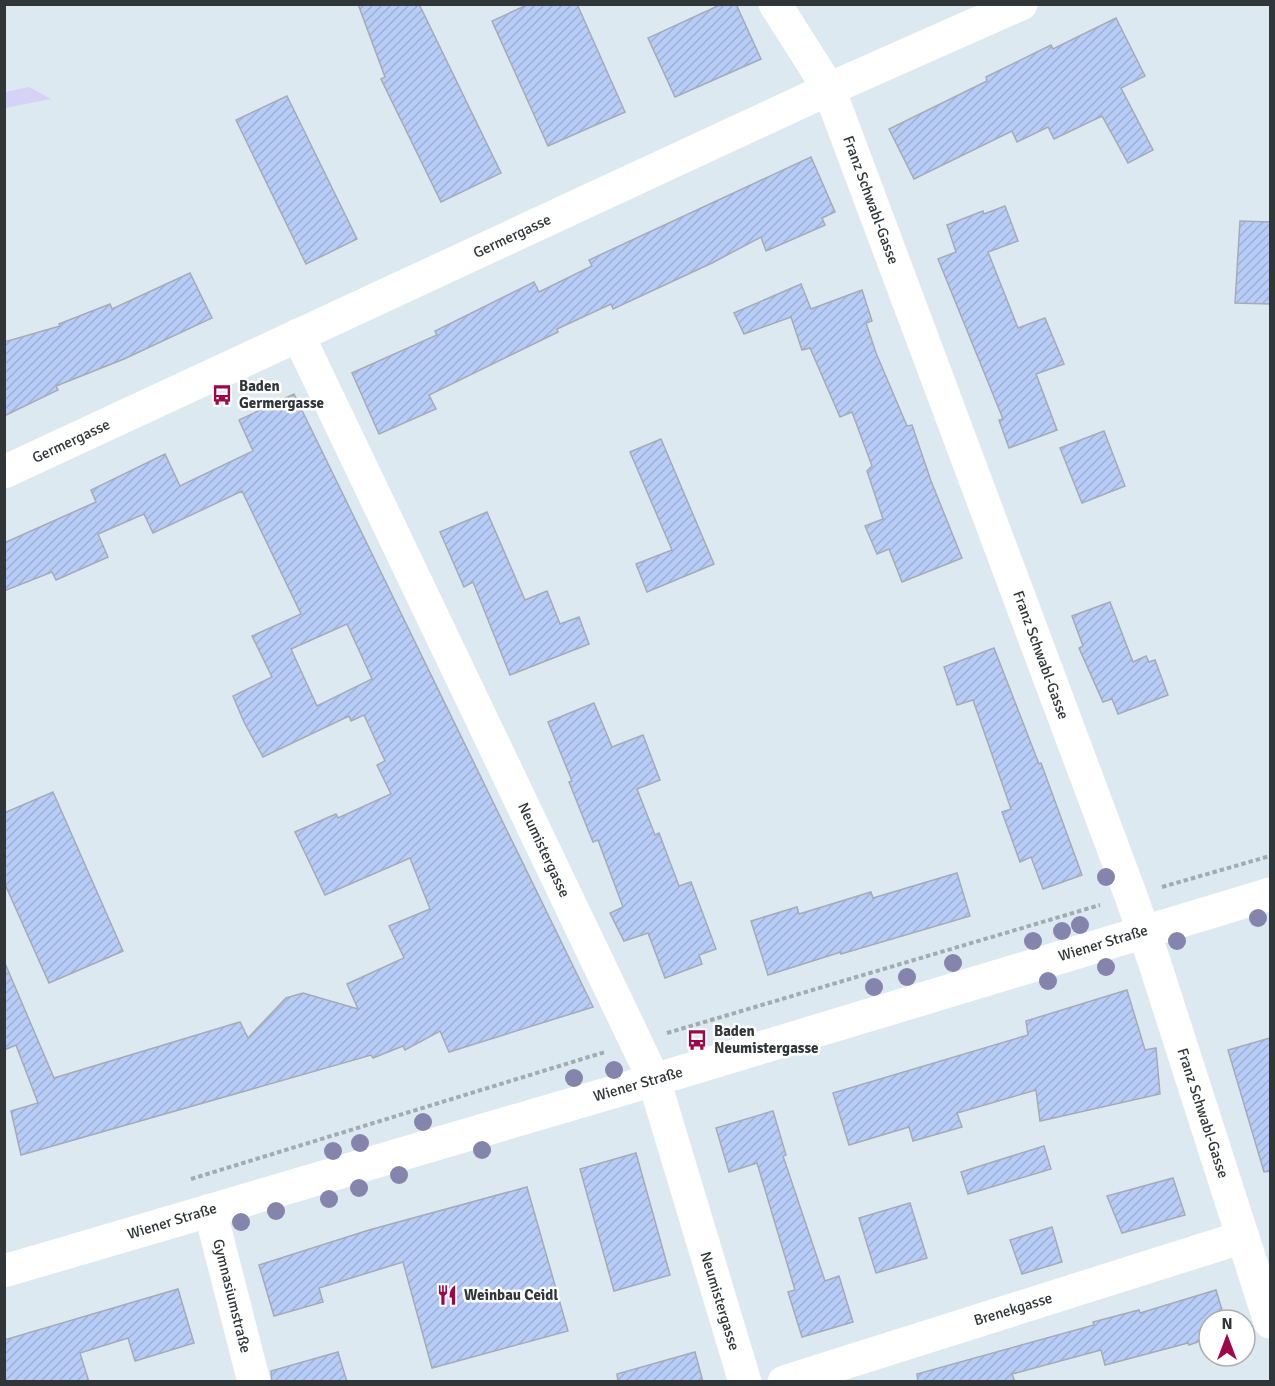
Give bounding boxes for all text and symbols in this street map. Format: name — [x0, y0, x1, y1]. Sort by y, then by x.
street label: Franz Schwabl-Gasse — [839, 133, 903, 267]
street label: Germergasse — [470, 210, 554, 262]
place label: Baden Germergasse — [239, 377, 324, 412]
bus stop icon: Baden Germergasse — [210, 383, 234, 407]
street label: Germergasse — [29, 415, 113, 467]
street label: Franz Schwabl-Gasse — [1009, 588, 1073, 722]
street label: Neumistergasse — [514, 800, 574, 900]
street label: Wiener Straße — [1056, 921, 1150, 965]
place label: Baden Neumistergasse — [714, 1022, 819, 1057]
bus stop icon: Baden Neumistergasse — [685, 1028, 709, 1052]
street label: Franz Schwabl-Gasse — [1173, 1046, 1233, 1180]
street label: Wiener Straße — [591, 1063, 685, 1105]
street label: Wiener Straße — [125, 1199, 219, 1243]
street label: Gymnasiumstraße — [209, 1237, 255, 1355]
street label: Neumistergasse — [696, 1249, 744, 1353]
restaurant icon: Weinbau Ceidl — [435, 1283, 459, 1307]
place label: Weinbau Ceidl — [464, 1286, 558, 1304]
street label: Brenekgasse — [972, 1289, 1054, 1329]
north arrow — [1197, 1308, 1257, 1368]
text: N — [1221, 1314, 1233, 1334]

